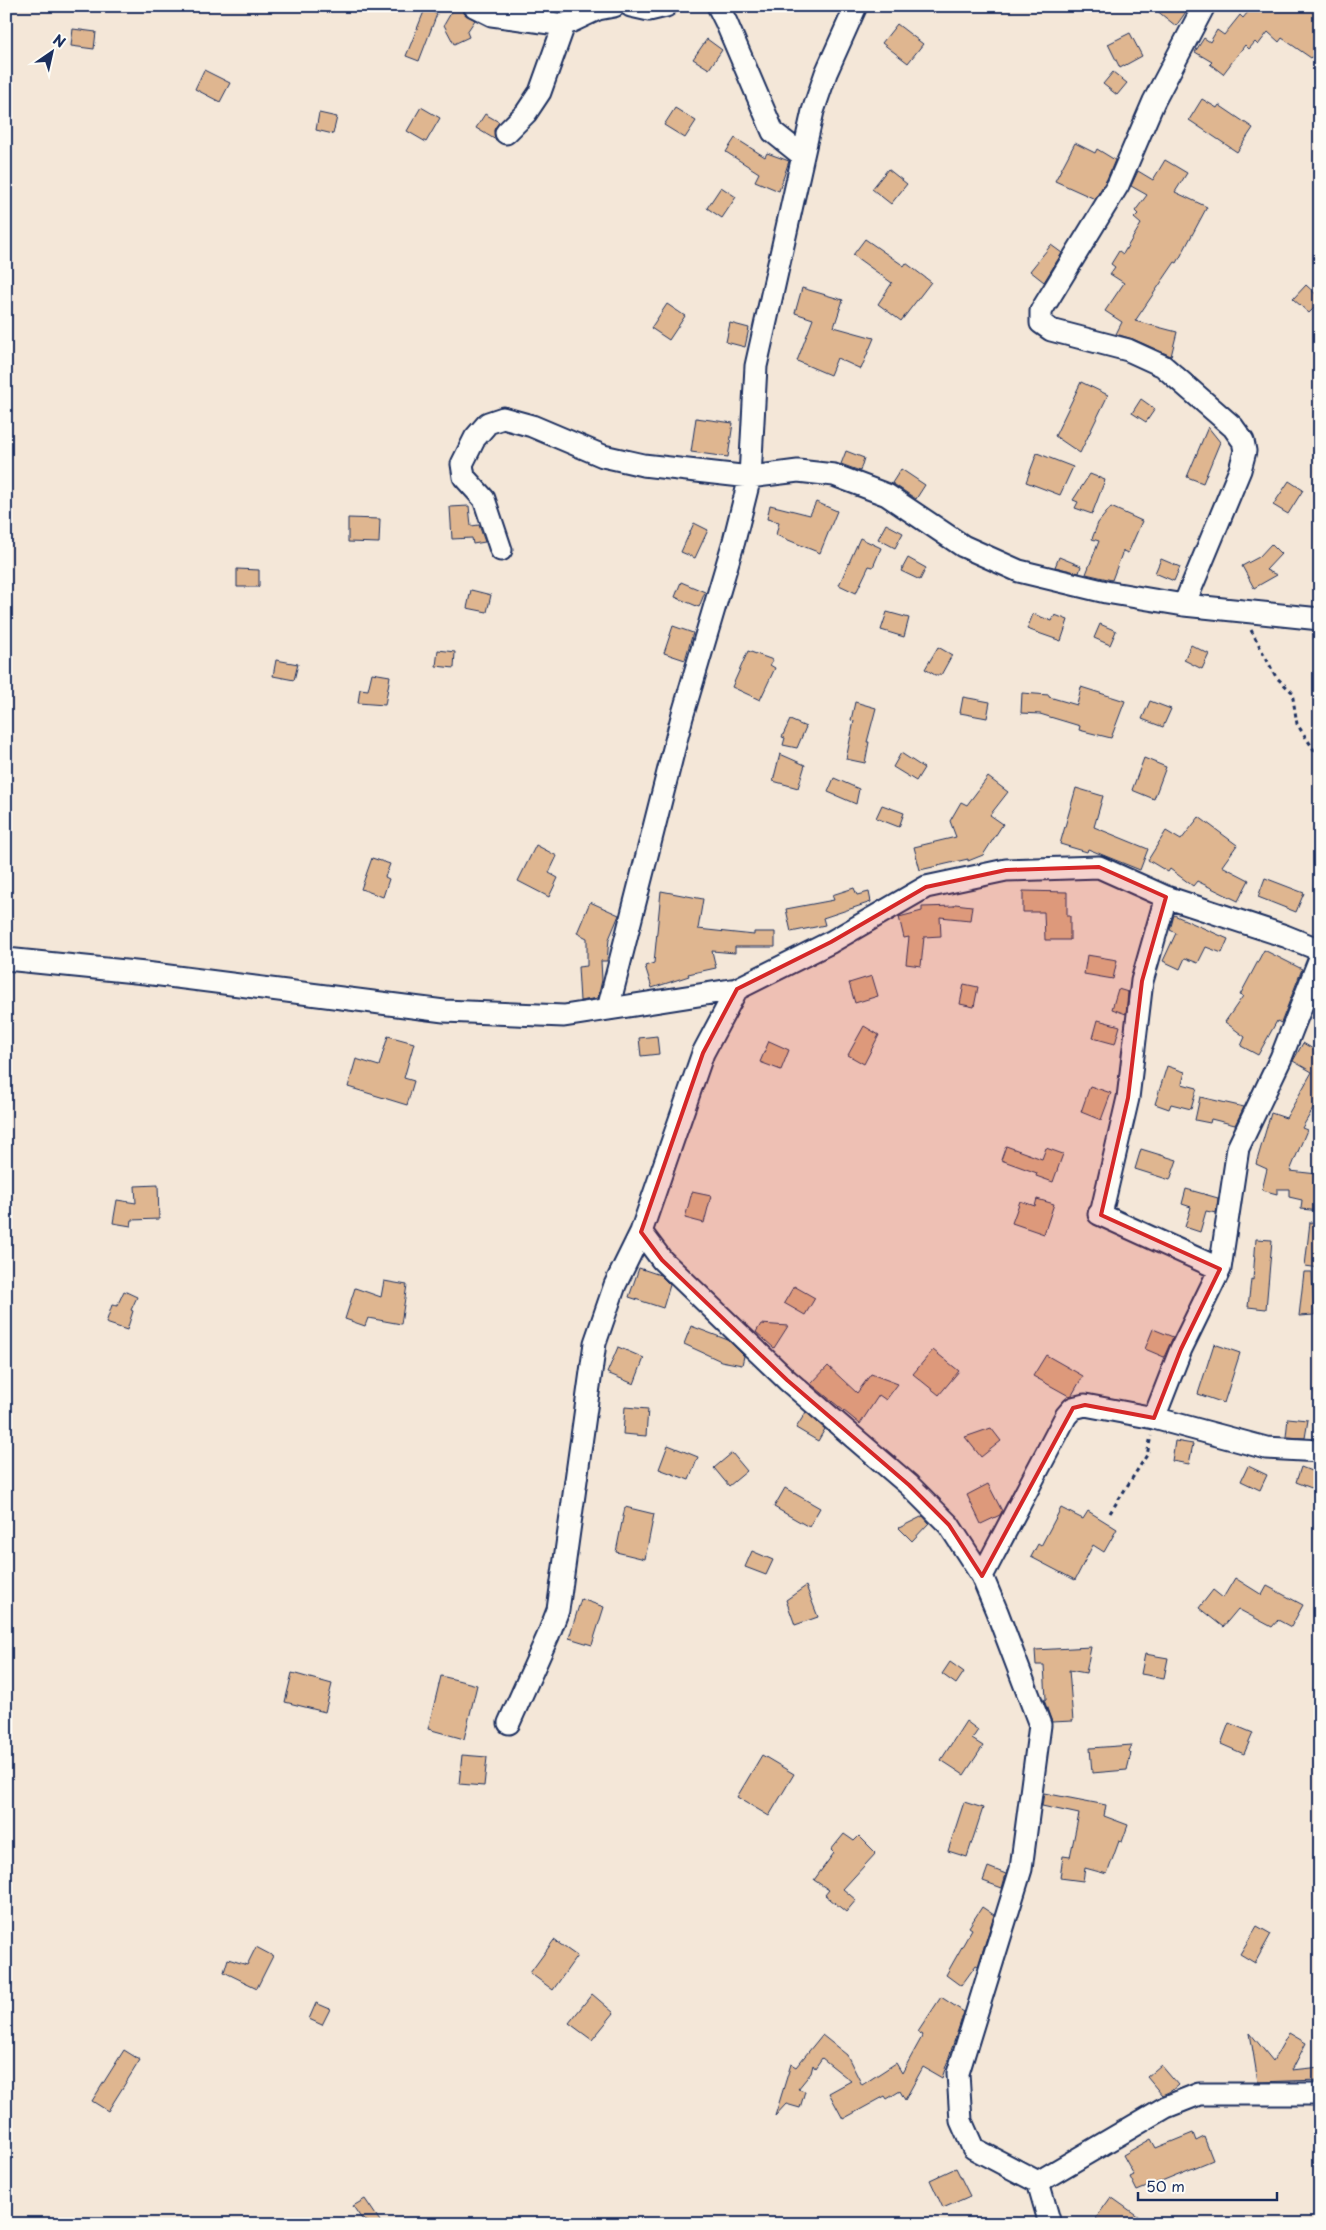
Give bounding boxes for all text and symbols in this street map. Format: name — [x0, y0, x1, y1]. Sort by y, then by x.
north arrow — [28, 28, 78, 78]
text: N — [49, 29, 70, 53]
scale bar — [1138, 2170, 1277, 2202]
text: 50 m — [1146, 2174, 1185, 2197]

